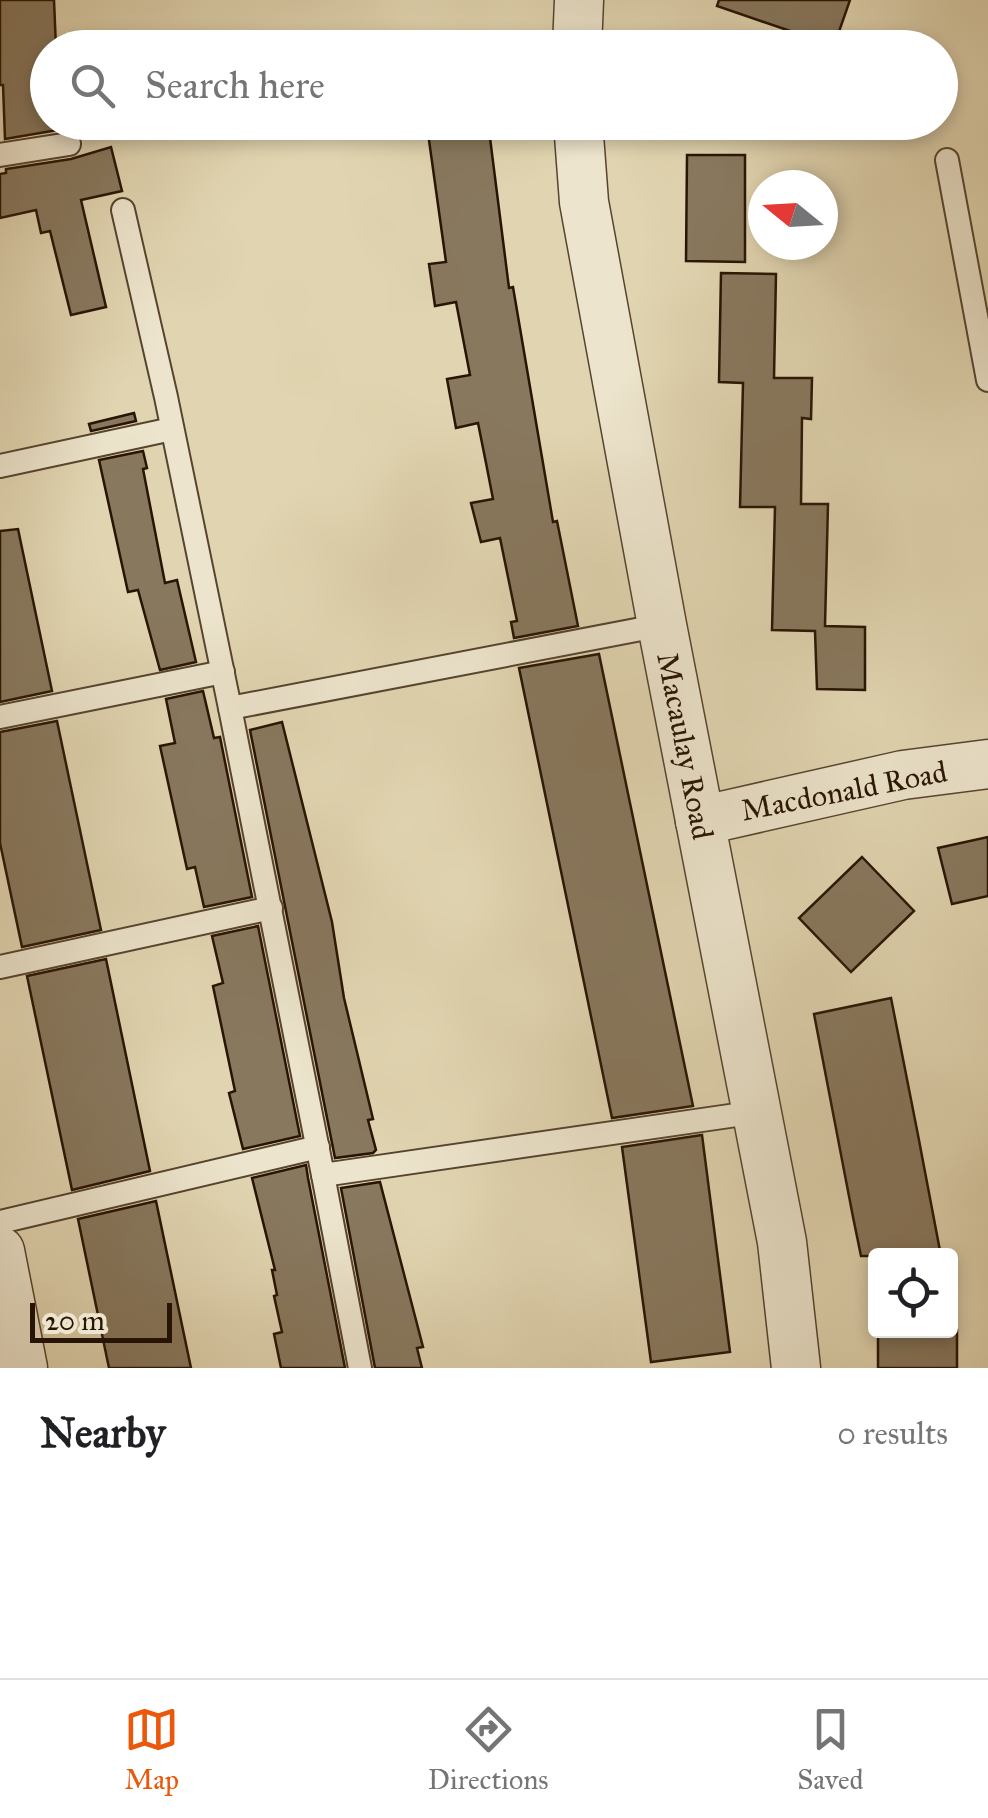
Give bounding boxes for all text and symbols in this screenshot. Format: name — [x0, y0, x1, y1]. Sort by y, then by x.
search box — [30, 30, 958, 140]
icon: search — [65, 58, 120, 113]
text: Search here — [145, 62, 325, 108]
north arrow — [748, 170, 838, 260]
street label: Macaulay Road — [649, 649, 721, 843]
street label: Macdonald Road — [738, 753, 950, 829]
map controls — [868, 1248, 958, 1338]
button: locate — [868, 1248, 958, 1338]
scale bar — [30, 1298, 172, 1342]
text: 20 m — [45, 1303, 105, 1338]
text: Nearby — [40, 1407, 165, 1459]
text: 0 results — [837, 1414, 948, 1453]
tab: Map — [124, 1702, 179, 1797]
tab: Directions — [428, 1702, 549, 1797]
tab: Saved — [797, 1702, 864, 1797]

